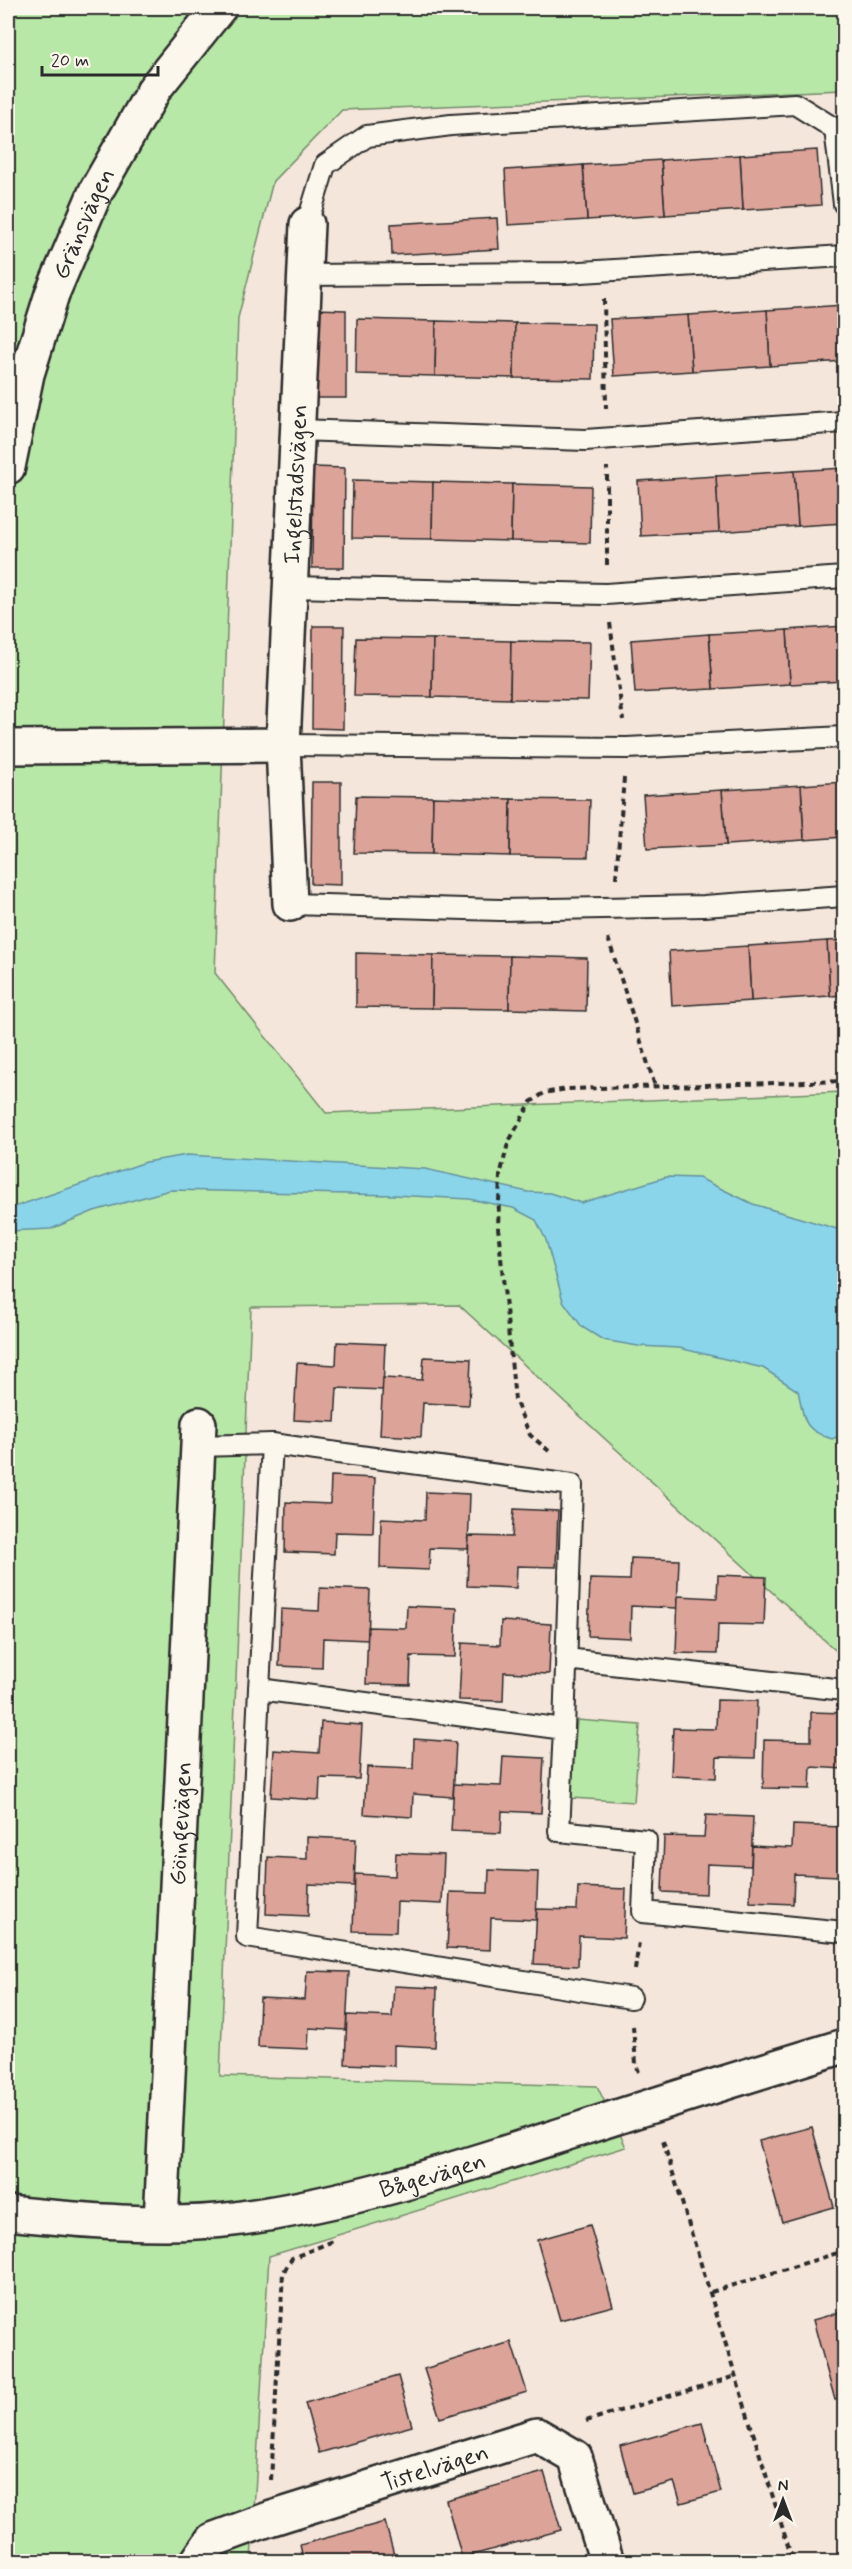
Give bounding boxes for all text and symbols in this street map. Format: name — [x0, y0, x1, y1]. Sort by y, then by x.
scale bar — [42, 39, 158, 77]
text: 20 m — [51, 49, 89, 73]
street label: Gränsvägen — [46, 163, 123, 284]
street label: Ingelstadsvägen — [277, 404, 316, 565]
street label: Göingevägen — [163, 1761, 200, 1886]
street label: Bågevägen — [376, 2146, 490, 2206]
street label: Tistelvägen — [378, 2437, 493, 2500]
north arrow — [753, 2470, 813, 2530]
text: N — [778, 2476, 788, 2497]

